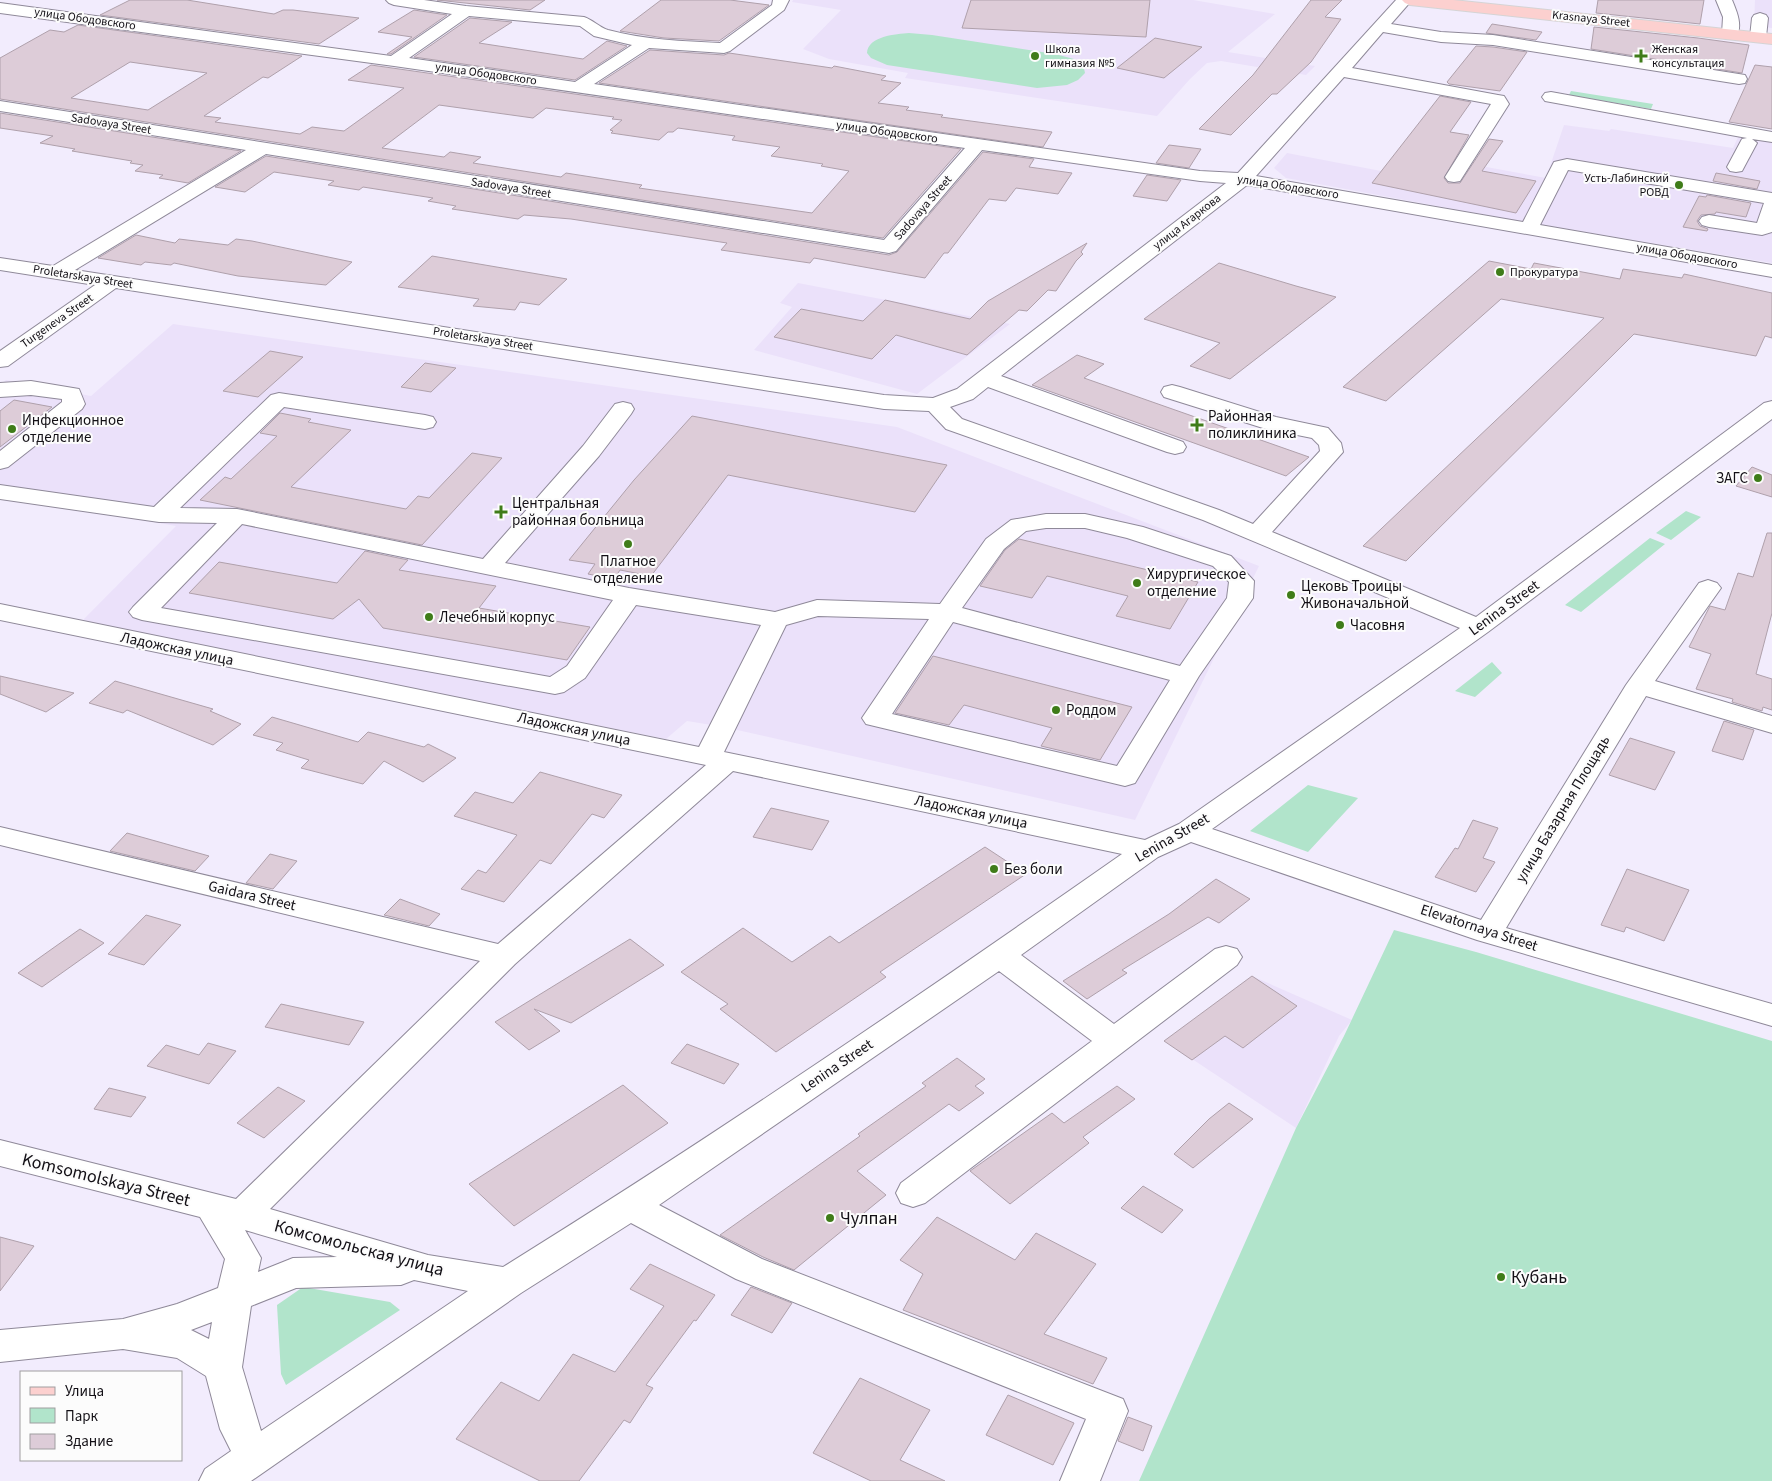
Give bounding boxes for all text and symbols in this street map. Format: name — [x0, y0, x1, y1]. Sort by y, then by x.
street label: улица Ободовского — [33, 3, 137, 35]
street label: Krasnaya Street — [1551, 6, 1631, 32]
place label: Школа гимназия №5 — [1045, 41, 1115, 72]
place label: Женская консультация — [1652, 41, 1724, 72]
marker: Женская консультация — [1634, 49, 1648, 63]
marker: Школа гимназия №5 — [1029, 50, 1041, 62]
street label: улица Ободовского — [434, 58, 538, 90]
street label: Sadovaya Street — [70, 109, 152, 139]
street label: улица Ободовского — [835, 116, 939, 148]
place label: Усть-Лабинский РОВД — [1585, 170, 1669, 201]
street label: улица Ободовского — [1236, 171, 1340, 203]
street label: Sadovaya Street — [890, 172, 956, 244]
street label: Sadovaya Street — [470, 173, 552, 203]
marker: Усть-Лабинский РОВД — [1673, 179, 1685, 191]
street label: улица Агаркова — [1149, 190, 1225, 254]
street label: улица Ободовского — [1635, 239, 1739, 273]
street label: Proletarskaya Street — [32, 261, 134, 293]
place label: Прокуратура — [1510, 264, 1578, 281]
marker: Прокуратура — [1494, 266, 1506, 278]
street label: Turgeneva Street — [17, 290, 97, 352]
street label: Proletarskaya Street — [432, 323, 534, 355]
place label: Районная поликлиника — [1208, 406, 1296, 444]
place label: Инфекционное отделение — [22, 410, 124, 448]
marker: Районная поликлиника — [1190, 418, 1204, 432]
marker: Инфекционное отделение — [6, 423, 18, 435]
place label: ЗАГС — [1716, 468, 1748, 489]
marker: ЗАГС — [1752, 472, 1764, 484]
place label: Центральная районная больница — [512, 493, 644, 531]
marker: Центральная районная больница — [494, 505, 508, 519]
marker: Платное отделение — [622, 538, 634, 550]
place label: Платное отделение — [593, 551, 663, 589]
place label: Хирургическое отделение — [1147, 564, 1246, 602]
street label: Lenina Street — [1464, 575, 1544, 641]
place label: Цековь Троицы Живоначальной — [1301, 576, 1409, 614]
marker: Хирургическое отделение — [1131, 577, 1143, 589]
marker: Цековь Троицы Живоначальной — [1285, 589, 1297, 601]
place label: Лечебный корпус — [439, 607, 555, 628]
marker: Лечебный корпус — [423, 611, 435, 623]
place label: Часовня — [1350, 615, 1405, 636]
marker: Часовня — [1334, 619, 1346, 631]
street label: Ладожская улица — [119, 627, 235, 671]
place label: Роддом — [1066, 700, 1116, 721]
marker: Роддом — [1050, 704, 1062, 716]
street label: Ладожская улица — [516, 707, 632, 751]
street label: улица Базарная Площадь — [1511, 732, 1615, 886]
street label: Ладожская улица — [913, 790, 1029, 834]
street label: Lenina Street — [1131, 808, 1213, 868]
place label: Без боли — [1004, 859, 1063, 880]
marker: Без боли — [988, 863, 1000, 875]
street label: Gaidara Street — [206, 876, 298, 916]
street label: Elevatornaya Street — [1418, 899, 1540, 957]
street label: Lenina Street — [797, 1034, 877, 1098]
street label: Komsomolskaya Street — [19, 1147, 193, 1213]
place label: Чулпан — [840, 1206, 898, 1231]
marker: Чулпан — [824, 1212, 836, 1224]
street label: Комсомольская улица — [271, 1213, 447, 1283]
place label: Кубань — [1511, 1265, 1567, 1290]
marker: Кубань — [1495, 1271, 1507, 1283]
legend — [20, 1371, 182, 1461]
text: Улица — [65, 1381, 104, 1402]
text: Парк — [65, 1406, 99, 1427]
text: Здание — [65, 1431, 113, 1452]

